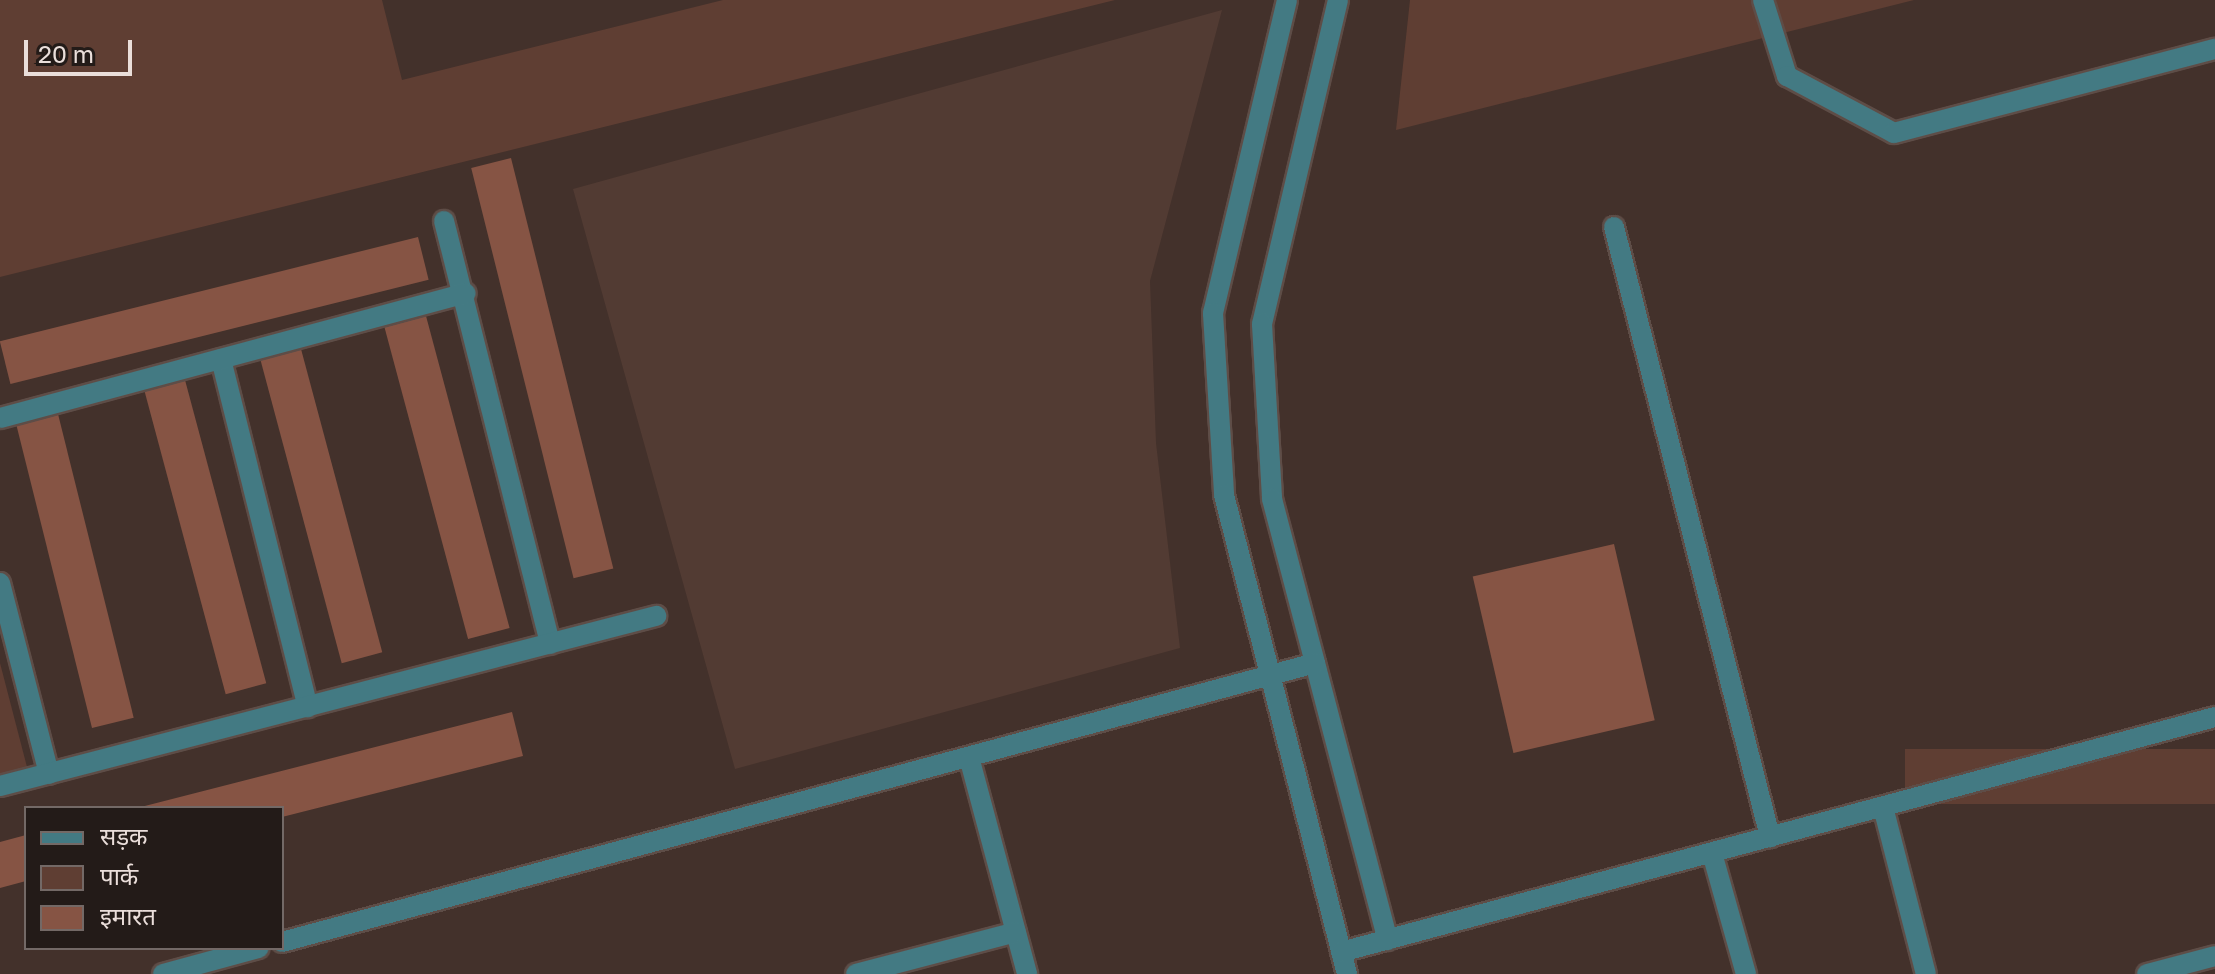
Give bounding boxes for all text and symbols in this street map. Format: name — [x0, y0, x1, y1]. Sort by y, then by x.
scale bar — [28, 24, 136, 74]
text: 20 m — [38, 39, 94, 68]
legend — [24, 806, 284, 950]
text: सड़क — [100, 821, 148, 850]
text: पार्क — [100, 861, 138, 890]
text: इमारत — [100, 901, 156, 930]

